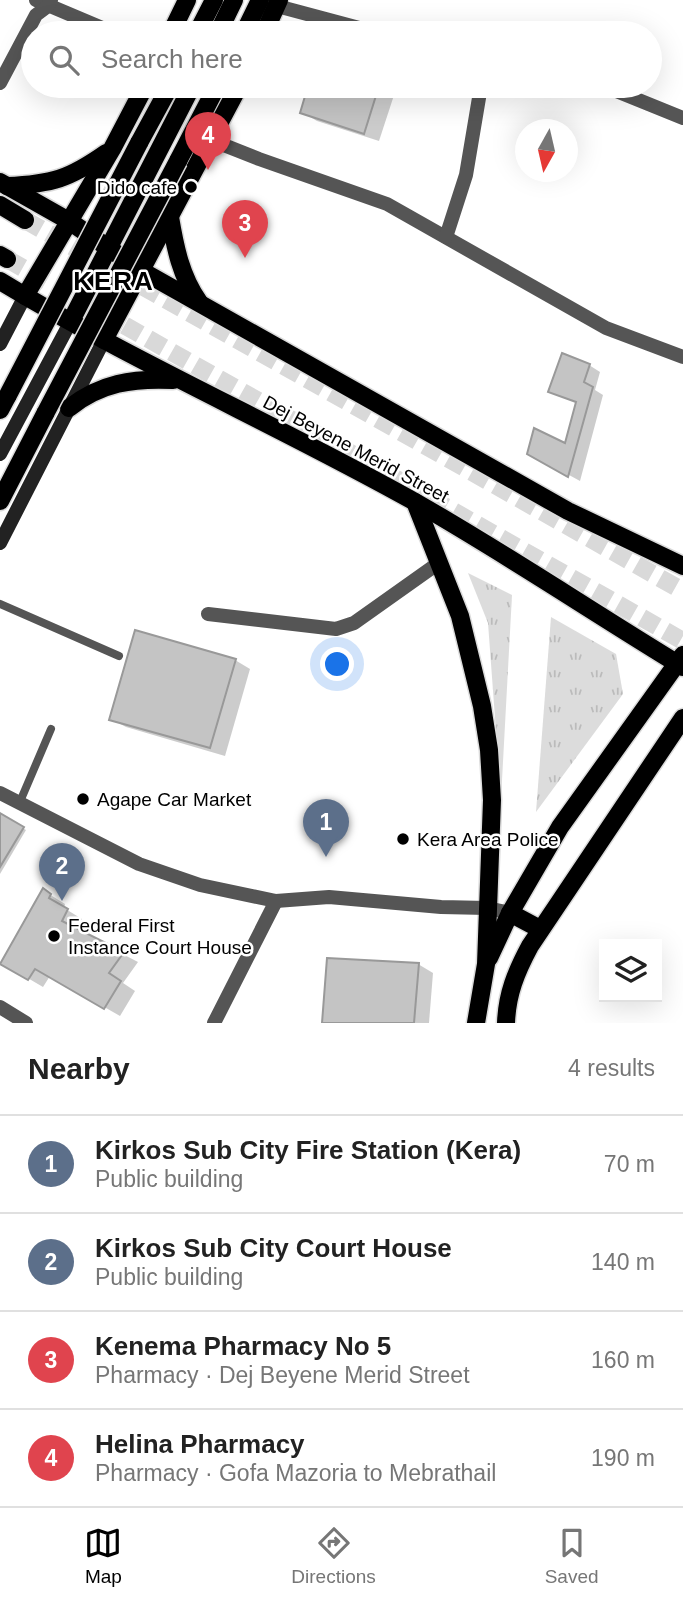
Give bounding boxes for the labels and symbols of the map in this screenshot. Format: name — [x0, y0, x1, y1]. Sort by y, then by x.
pin: 4 — [185, 112, 231, 170]
north arrow — [515, 119, 578, 182]
place label: Dido cafe — [97, 177, 177, 198]
marker: Dido cafe — [183, 179, 199, 195]
pin: 3 — [222, 200, 268, 258]
district label: KERA — [73, 266, 155, 296]
street label: Dej Beyene Merid Street — [260, 391, 453, 507]
your location — [320, 647, 354, 681]
place label: Agape Car Market — [97, 789, 252, 810]
marker: Agape Car Market — [75, 791, 91, 807]
pin: 1 — [303, 799, 349, 857]
place label: Kera Area Police — [417, 829, 559, 850]
marker: Kera Area Police — [395, 831, 411, 847]
pin: 2 — [39, 843, 85, 901]
place label: Federal First Instance Court House — [68, 915, 252, 958]
marker: Federal First Instance Court House — [46, 928, 62, 944]

